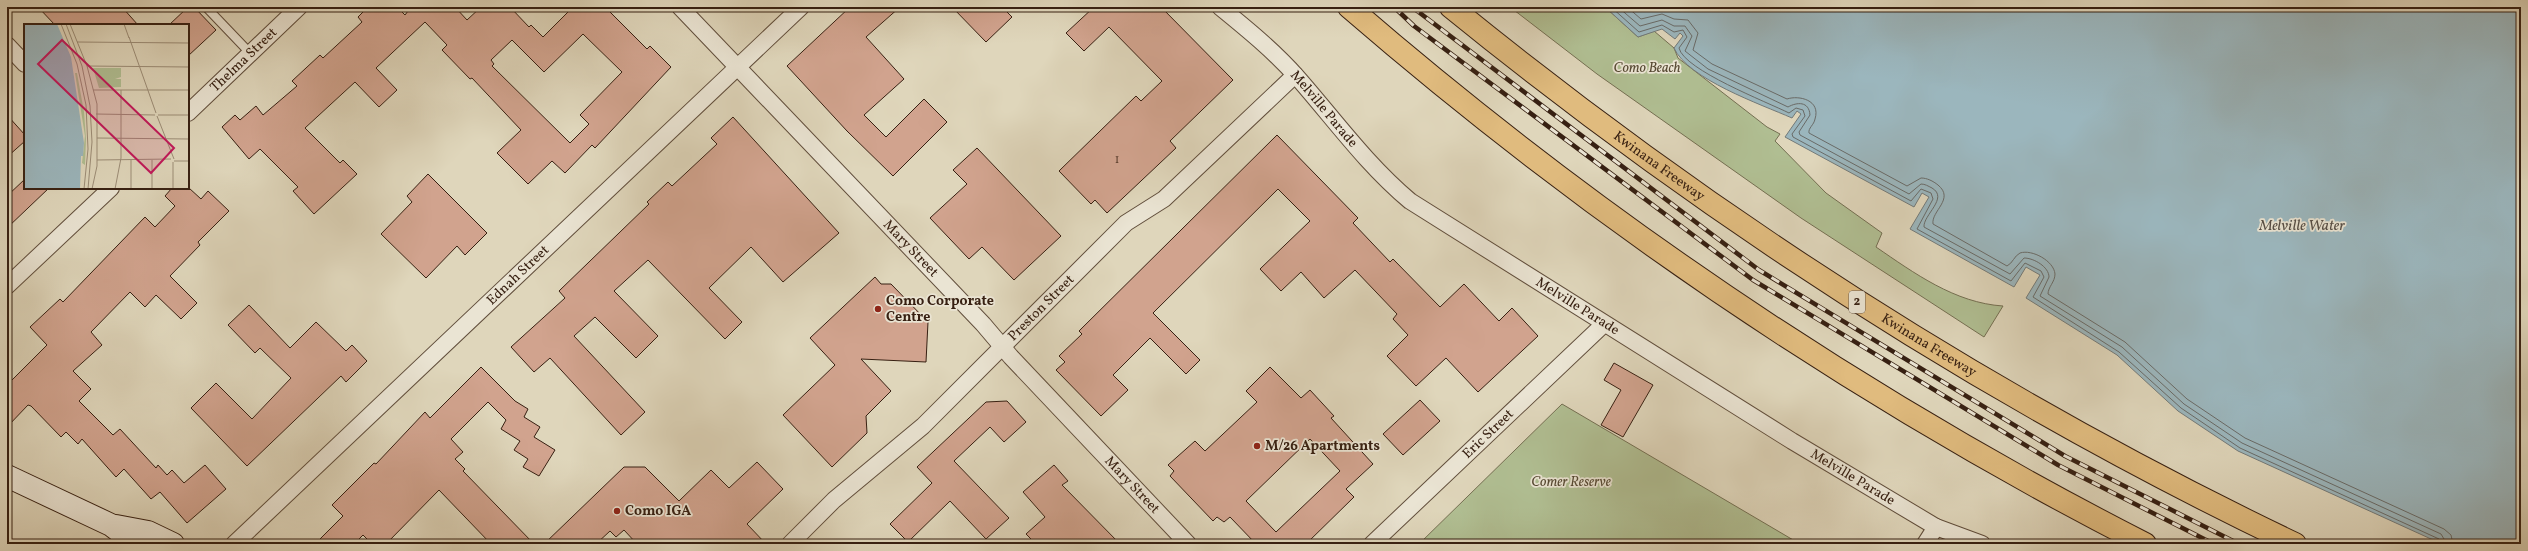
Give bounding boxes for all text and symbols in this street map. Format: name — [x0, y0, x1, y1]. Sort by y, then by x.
street label: Thelma Street — [206, 23, 281, 96]
inset map — [24, 24, 189, 189]
park label: Como Beach — [1614, 59, 1681, 78]
street label: Melville Parade — [1286, 66, 1362, 152]
street label: Kwinana Freeway — [1609, 127, 1709, 206]
house number: 1 — [1115, 152, 1119, 168]
street label: Mary Street — [879, 216, 943, 281]
water label: Melville Water — [2258, 216, 2345, 237]
street label: Ednah Street — [482, 241, 553, 309]
street label: Preston Street — [1004, 270, 1079, 345]
street label: Melville Parade — [1532, 273, 1623, 340]
road number: 2 — [1849, 291, 1865, 313]
place label: Como Corporate Centre — [886, 292, 994, 327]
marker: Como Corporate Centre — [873, 304, 883, 314]
street label: Kwinana Freeway — [1878, 309, 1980, 382]
street label: Eric Street — [1458, 405, 1518, 463]
place label: M/26 Apartments — [1265, 437, 1380, 456]
marker: M/26 Apartments — [1252, 441, 1262, 451]
street label: Melville Parade — [1807, 445, 1899, 510]
street label: Mary Street — [1100, 452, 1164, 518]
park label: Comer Reserve — [1531, 473, 1611, 492]
place label: Como IGA — [625, 502, 691, 521]
marker: Como IGA — [612, 506, 622, 516]

